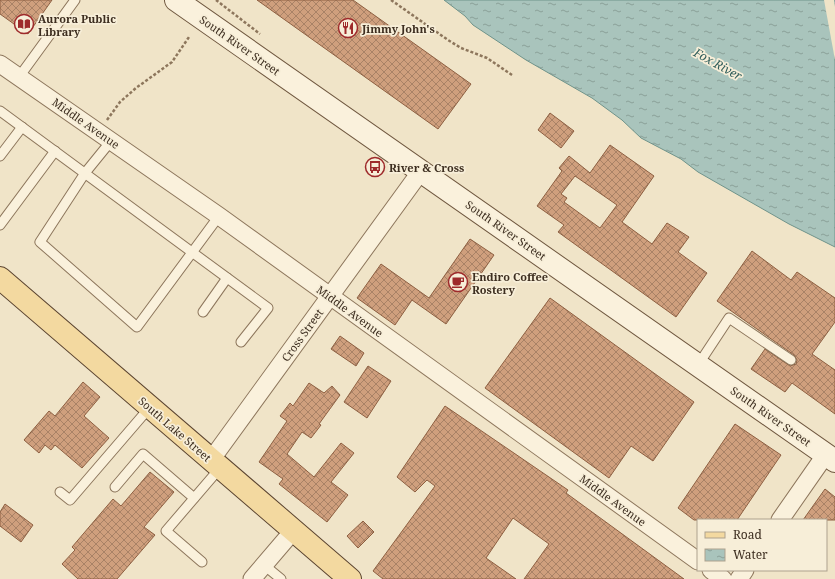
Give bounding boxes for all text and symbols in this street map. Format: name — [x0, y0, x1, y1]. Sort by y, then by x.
place label: Aurora Public Library — [38, 11, 116, 39]
street label: South River Street — [197, 12, 283, 78]
library icon: Aurora Public Library — [13, 13, 35, 35]
restaurant icon: Jimmy John's — [337, 17, 359, 39]
place label: Jimmy John's — [361, 21, 435, 36]
water label: Fox River — [690, 43, 746, 84]
street label: Middle Avenue — [49, 94, 123, 152]
bus stop icon: River & Cross — [364, 156, 386, 178]
place label: River & Cross — [389, 160, 464, 175]
street label: South River Street — [463, 197, 549, 263]
place label: Endiro Coffee Rostery — [472, 269, 548, 297]
cafe icon: Endiro Coffee Rostery — [447, 271, 469, 293]
street label: Middle Avenue — [314, 282, 386, 340]
street label: Cross Street — [278, 306, 326, 364]
street label: South River Street — [728, 383, 814, 449]
street label: South Lake Street — [135, 393, 215, 465]
street label: Middle Avenue — [577, 471, 649, 529]
legend — [697, 519, 827, 571]
text: Road — [733, 526, 763, 543]
text: Water — [733, 546, 768, 563]

